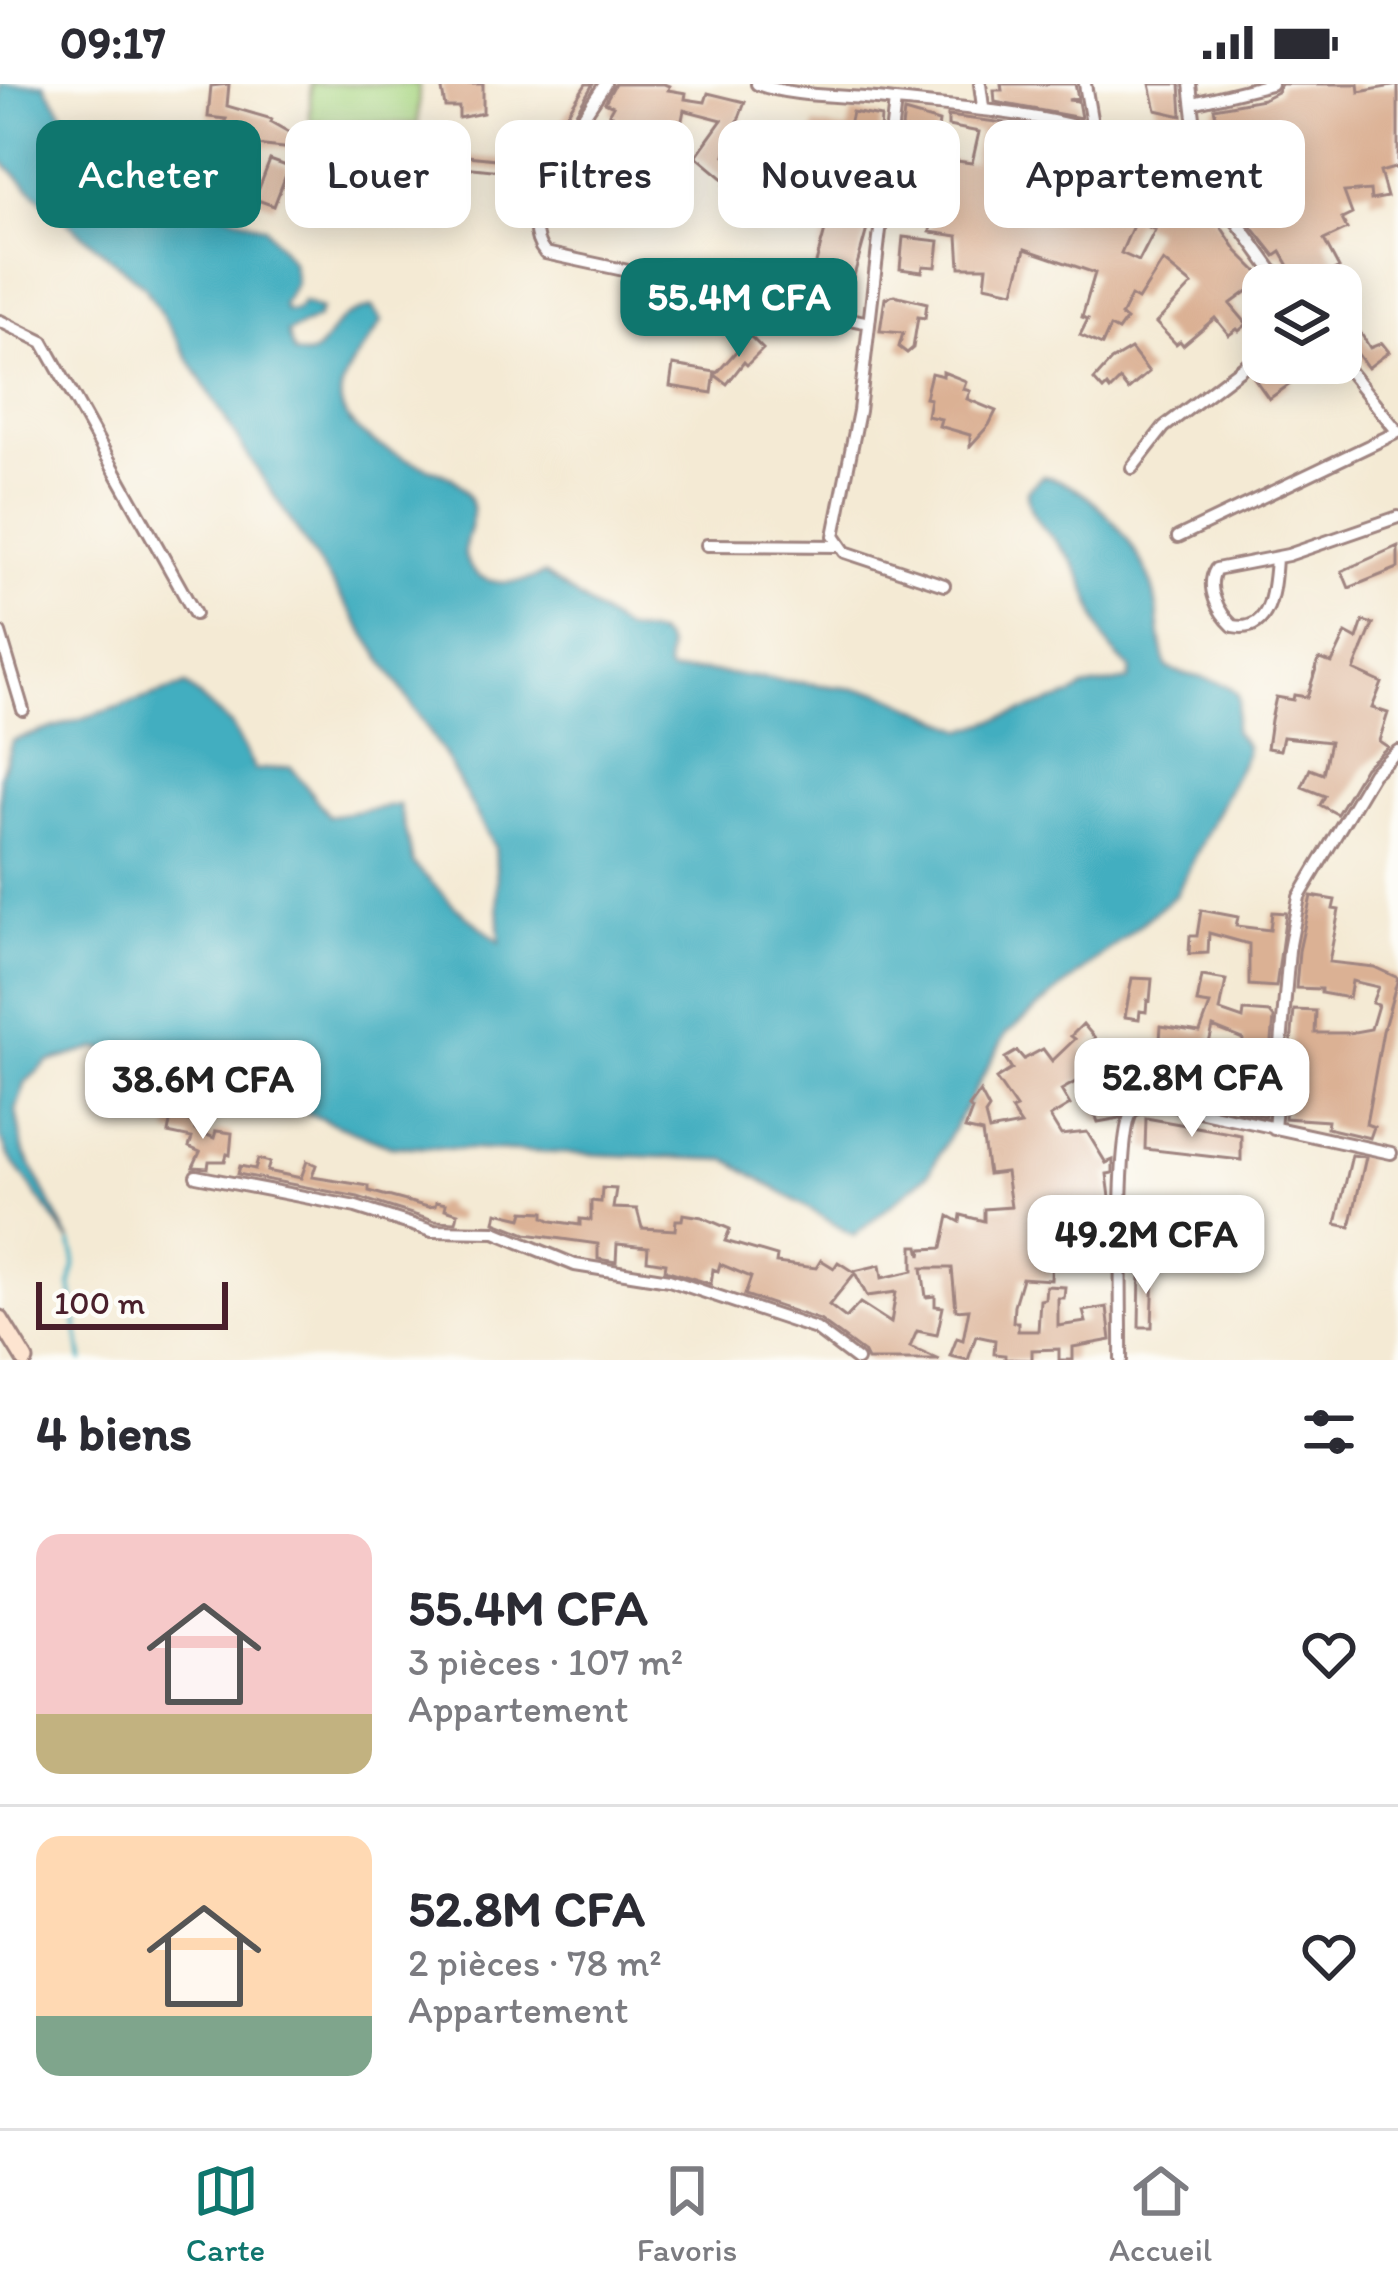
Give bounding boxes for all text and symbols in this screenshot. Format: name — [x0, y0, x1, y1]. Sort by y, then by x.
text: 09:17 — [60, 15, 165, 69]
chip: Acheter — [36, 120, 261, 228]
chip: Louer — [285, 120, 471, 228]
chip: Filtres — [495, 120, 694, 228]
chip: Nouveau — [718, 120, 960, 228]
chip: Appartement — [984, 120, 1305, 228]
pin: 55.4M CFA — [602, 258, 876, 360]
map controls — [1242, 264, 1362, 384]
button: layers — [1242, 264, 1362, 384]
text: 55.4M CFA — [647, 273, 831, 320]
pin: 52.8M CFA — [1055, 1038, 1329, 1140]
pin: 38.6M CFA — [66, 1040, 340, 1142]
text: 52.8M CFA — [1101, 1053, 1283, 1100]
text: 38.6M CFA — [112, 1055, 294, 1102]
pin: 49.2M CFA — [1009, 1195, 1283, 1297]
text: 49.2M CFA — [1054, 1210, 1238, 1257]
scale bar — [36, 1276, 228, 1329]
text: 100 m — [54, 1283, 145, 1322]
icon: filters — [1296, 1399, 1362, 1465]
text: 4 biens — [36, 1402, 192, 1463]
text: 55.4M CFA — [408, 1577, 648, 1638]
icon: home — [132, 1582, 276, 1726]
icon: heart — [1296, 1621, 1362, 1687]
text: 3 pièces · 107 m² — [408, 1638, 683, 1685]
text: Appartement — [408, 1685, 629, 1732]
text: 52.8M CFA — [408, 1878, 645, 1939]
icon: home — [132, 1884, 276, 2028]
icon: heart — [1296, 1923, 1362, 1989]
text: 2 pièces · 78 m² — [408, 1939, 662, 1986]
text: Appartement — [408, 1986, 629, 2033]
tab: Carte — [186, 2158, 265, 2269]
tab: Favoris — [637, 2158, 737, 2269]
tab: Accueil — [1109, 2158, 1212, 2269]

